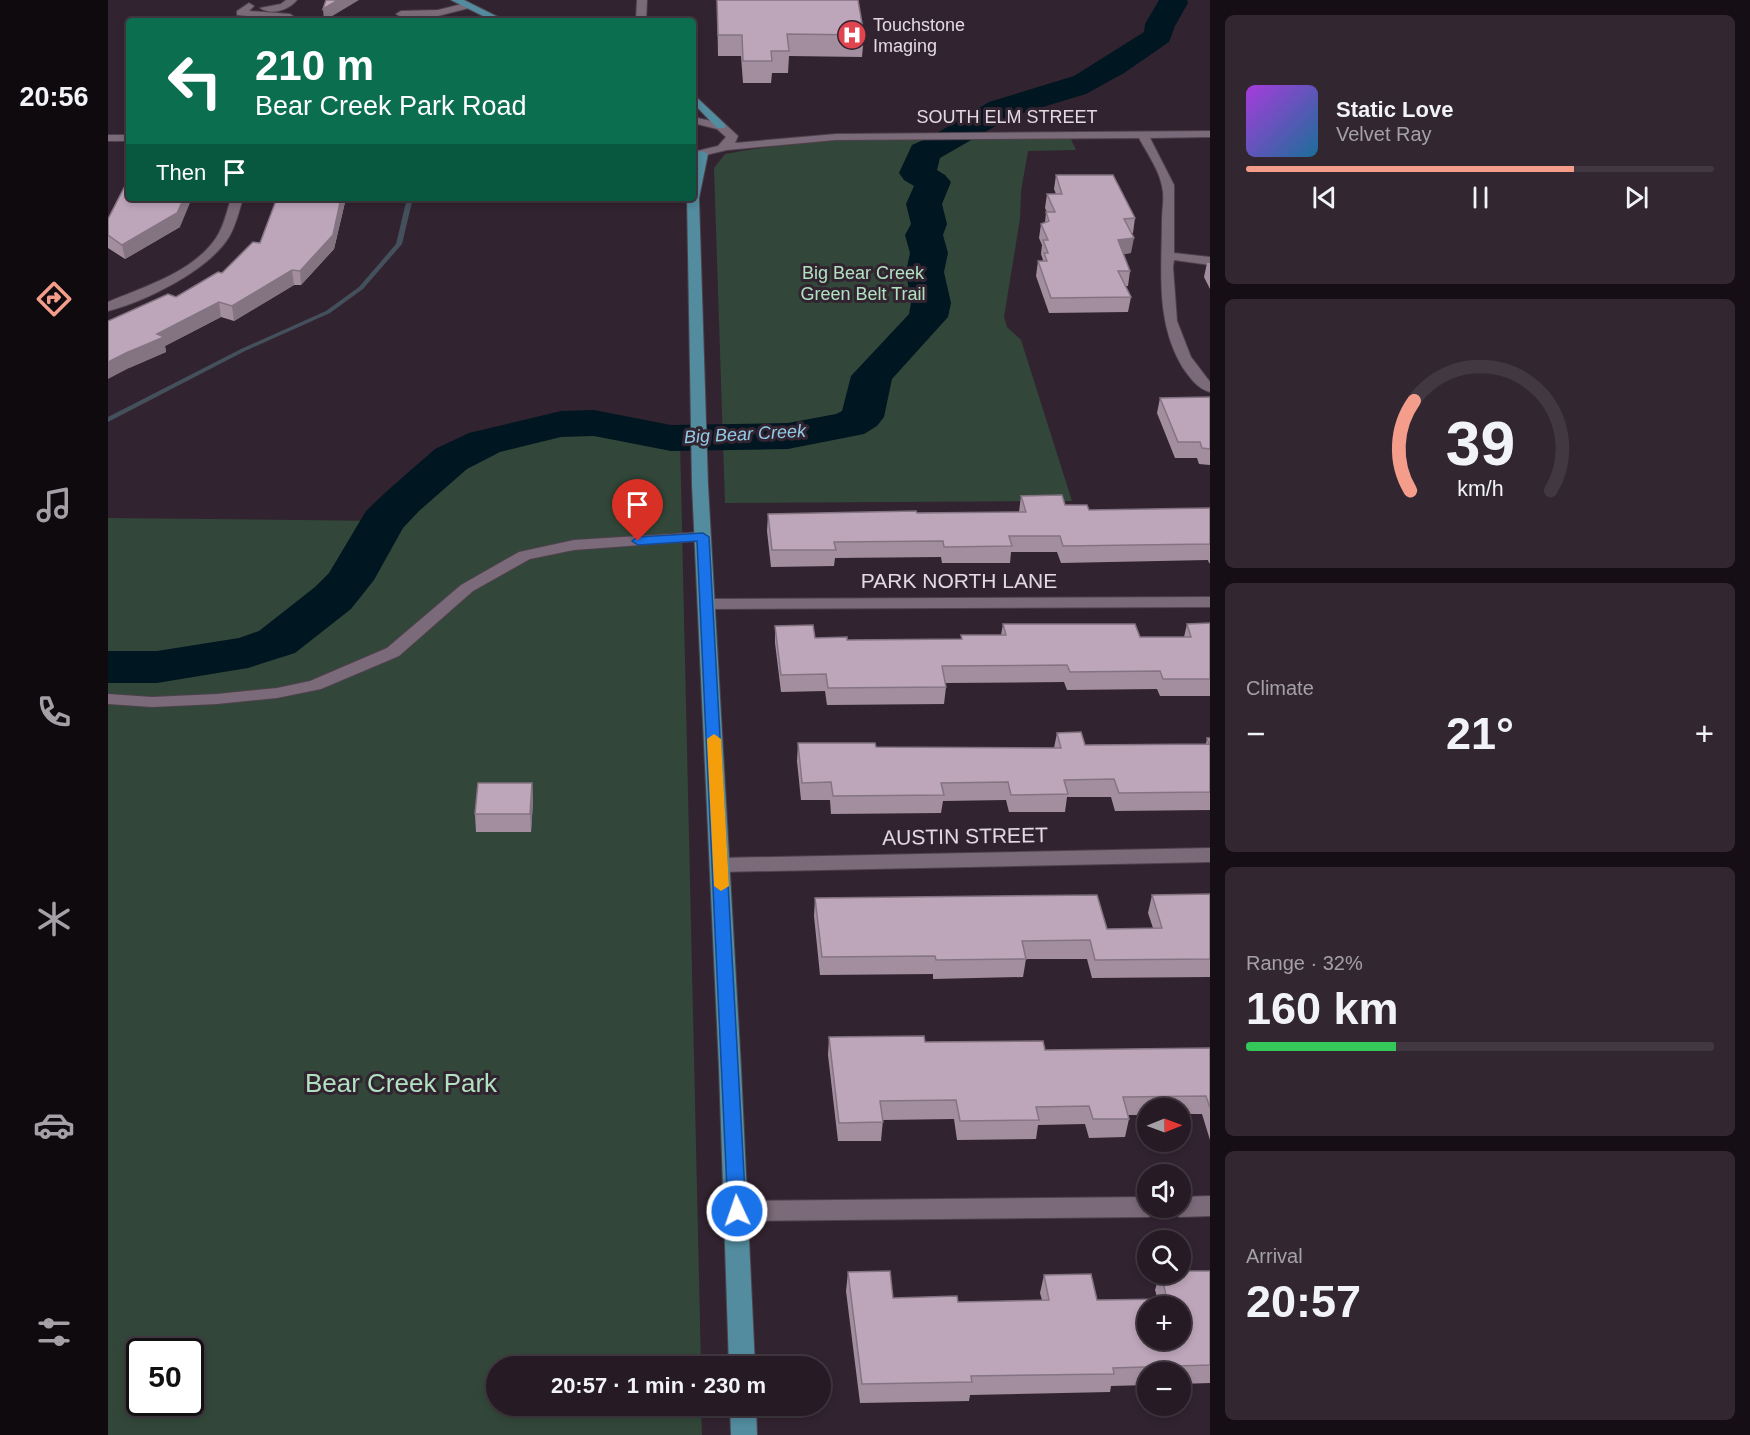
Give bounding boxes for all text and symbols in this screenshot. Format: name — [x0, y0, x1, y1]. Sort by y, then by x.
place label: Touchstone Imaging — [873, 15, 965, 56]
hospital icon: Touchstone Imaging — [836, 19, 868, 51]
icon: left — [156, 42, 234, 120]
text: 210 m — [255, 42, 374, 89]
text: 20:56 — [19, 82, 89, 112]
text: Bear Creek Park Road — [255, 91, 527, 121]
text: Static Love — [1336, 97, 1453, 122]
street label: SOUTH ELM STREET — [916, 107, 1098, 127]
text: Velvet Ray — [1336, 123, 1432, 145]
icon: arrive — [218, 156, 251, 189]
text: Then — [156, 160, 206, 185]
icon: previous — [1308, 181, 1341, 214]
icon: pause — [1464, 181, 1497, 214]
icon: next — [1620, 181, 1653, 214]
park label: Big Bear Creek Green Belt Trail — [800, 263, 926, 304]
icon: directions — [33, 278, 75, 320]
text: 39 — [1445, 409, 1515, 478]
water label: Big Bear Creek — [684, 421, 807, 447]
text: km/h — [1457, 477, 1503, 501]
pin — [612, 479, 663, 541]
icon: music — [33, 484, 75, 526]
icon: arrive — [621, 488, 654, 521]
street label: PARK NORTH LANE — [861, 569, 1057, 592]
text: Climate — [1246, 677, 1314, 699]
icon: phone — [33, 691, 75, 733]
text: 21° — [1446, 708, 1514, 759]
text: − — [1246, 715, 1265, 752]
text: + — [1695, 715, 1714, 752]
street label: AUSTIN STREET — [882, 823, 1048, 849]
icon: climate — [33, 898, 75, 940]
text: Range · 32% — [1246, 952, 1363, 974]
text: 160 km — [1246, 983, 1399, 1034]
park label: Bear Creek Park — [305, 1068, 498, 1098]
north arrow — [1137, 1098, 1191, 1152]
map controls — [1137, 1098, 1191, 1416]
icon: car — [33, 1104, 75, 1146]
button: sound — [1137, 1164, 1191, 1218]
position arrow — [705, 1179, 769, 1243]
button: search — [1137, 1230, 1191, 1284]
text: Arrival — [1246, 1245, 1303, 1267]
text: 20:57 — [1246, 1276, 1361, 1327]
button: + — [1137, 1296, 1191, 1350]
icon: filters — [33, 1311, 75, 1353]
speed limit sign: 50 — [126, 1338, 204, 1416]
button: − — [1137, 1362, 1191, 1416]
text: 20:57 · 1 min · 230 m — [551, 1373, 766, 1398]

